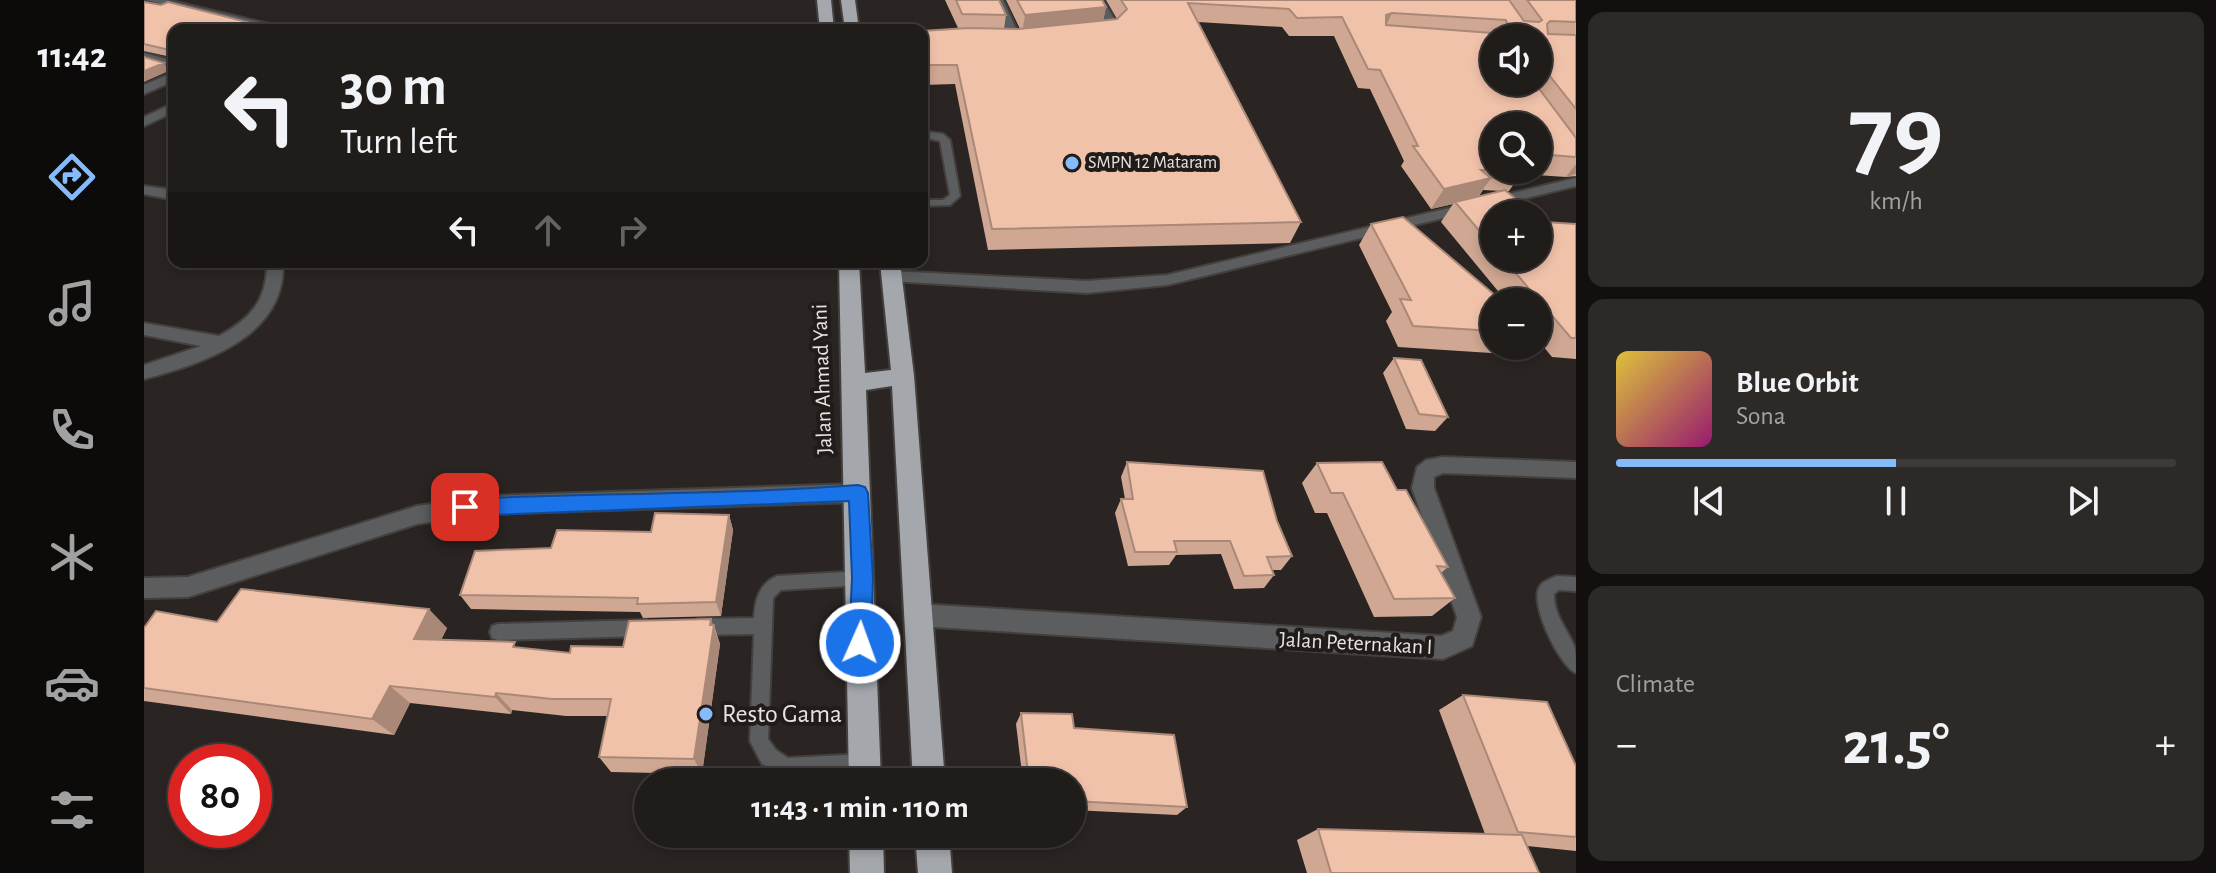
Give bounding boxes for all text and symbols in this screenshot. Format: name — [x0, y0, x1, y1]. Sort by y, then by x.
map controls — [1480, 24, 1552, 360]
button: sound — [1480, 24, 1552, 96]
text: 11:42 — [37, 38, 107, 74]
icon: left — [208, 56, 312, 160]
text: 30 m — [340, 59, 447, 115]
text: 79 — [1848, 82, 1944, 186]
button: search — [1480, 112, 1552, 184]
text: Turn left — [340, 124, 457, 160]
icon: directions — [44, 149, 100, 205]
marker: SMPN 12 Mataram — [1063, 154, 1081, 172]
place label: SMPN 12 Mataram — [1088, 154, 1217, 172]
text: km/h — [1869, 188, 1923, 214]
button: + — [1480, 200, 1552, 272]
icon: left — [442, 208, 486, 252]
icon: ahead — [526, 208, 570, 252]
icon: right — [610, 208, 654, 252]
icon: music — [44, 275, 100, 331]
button: − — [1480, 288, 1552, 360]
street label: Jalan Ahmad Yani — [808, 303, 836, 455]
text: Blue Orbit — [1736, 368, 1859, 398]
icon: phone — [44, 402, 100, 458]
text: Sona — [1736, 403, 1786, 429]
pin — [431, 473, 499, 541]
icon: previous — [1687, 479, 1731, 523]
icon: pause — [1874, 479, 1918, 523]
icon: next — [2061, 479, 2105, 523]
icon: arrive — [443, 485, 487, 529]
icon: climate — [44, 529, 100, 585]
position arrow — [818, 601, 902, 685]
street label: Jalan Peternakan I — [1279, 628, 1433, 658]
icon: car — [44, 655, 100, 711]
text: Climate — [1616, 671, 1695, 697]
place label: Resto Gama — [722, 701, 842, 727]
marker: Resto Gama — [697, 705, 715, 723]
text: 21.5° — [1842, 715, 1950, 775]
text: − — [1616, 723, 1637, 767]
text: + — [2155, 723, 2176, 767]
speed limit sign: 80 — [168, 744, 272, 848]
icon: filters — [44, 782, 100, 838]
text: 11:43 · 1 min · 110 m — [751, 793, 969, 823]

